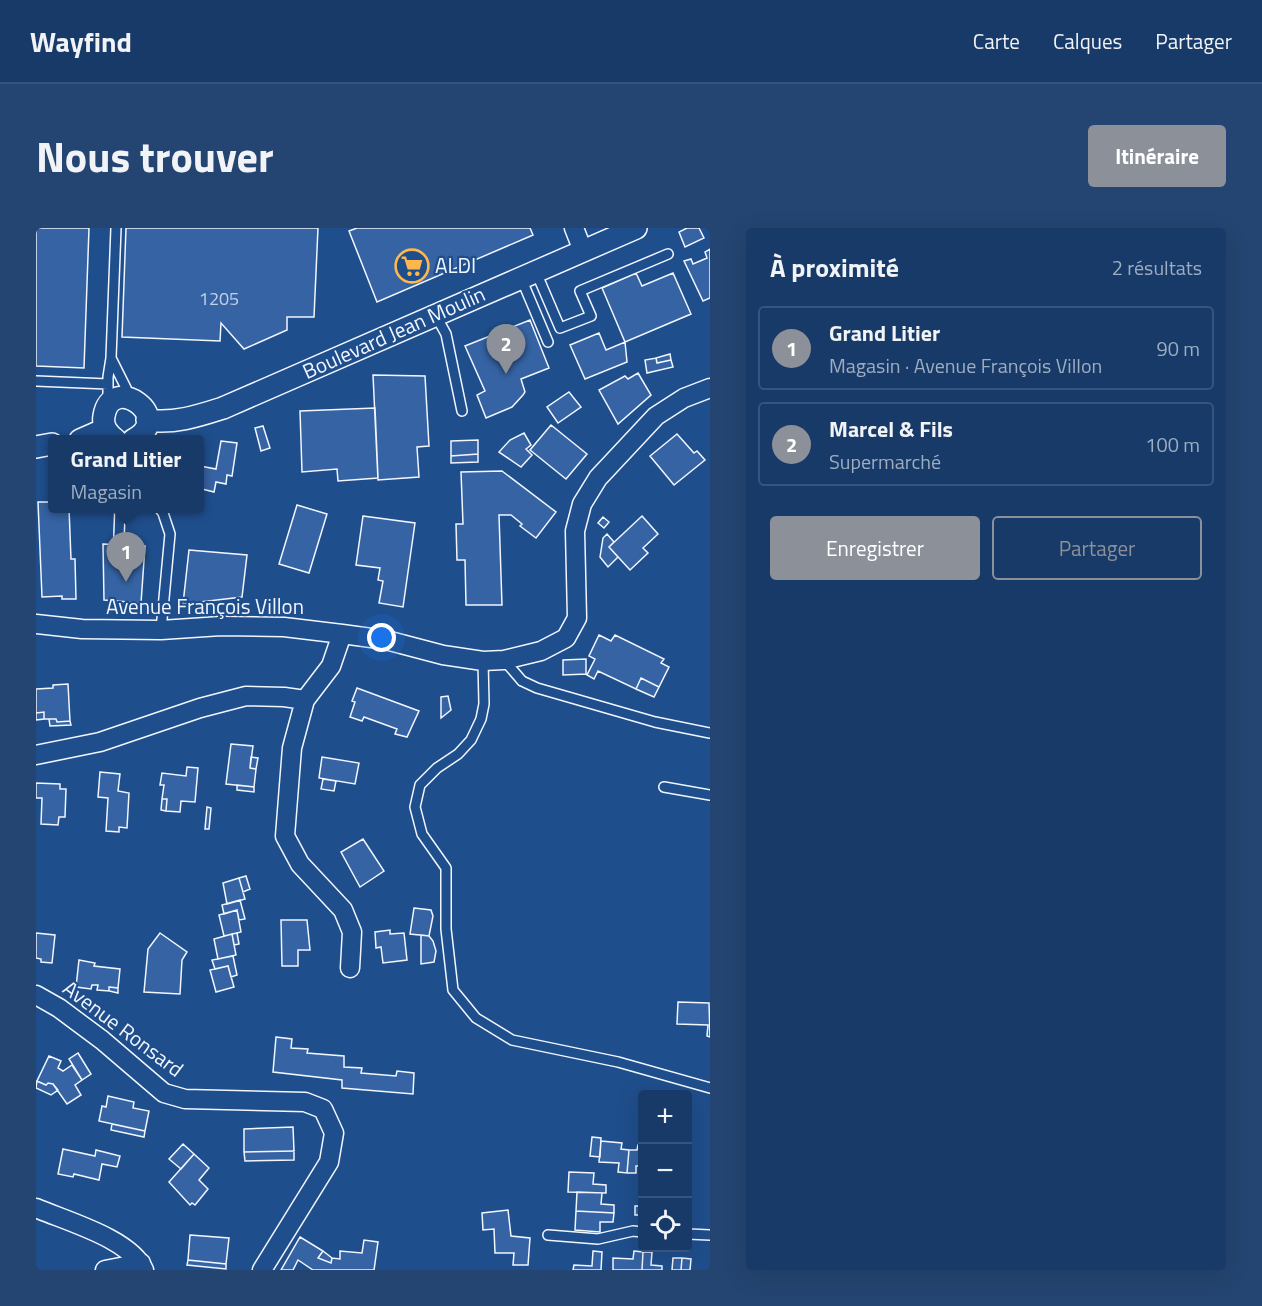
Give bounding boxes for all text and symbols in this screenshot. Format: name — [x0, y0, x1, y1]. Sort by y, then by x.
text: Wayfind — [30, 20, 132, 63]
text: Carte — [973, 25, 1020, 57]
text: Calques — [1053, 25, 1122, 57]
text: Partager — [1155, 25, 1232, 57]
text: Nous trouver — [36, 124, 274, 188]
button: Itinéraire — [1088, 125, 1226, 187]
supermarket icon: ALDI — [394, 248, 430, 284]
text: À proximité — [770, 248, 899, 287]
place label: ALDI — [435, 249, 476, 281]
text: 2 résultats — [1112, 252, 1202, 283]
street label: Boulevard Jean Moulin — [297, 277, 490, 387]
house number: 1205 — [199, 285, 239, 312]
text: Grand Litier — [829, 316, 940, 350]
pin: 2 — [486, 324, 526, 374]
text: 1 — [786, 333, 797, 364]
text: 90 m — [1156, 333, 1200, 364]
text: Magasin · Avenue François Villon — [829, 350, 1102, 381]
text: Marcel & Fils — [829, 412, 953, 446]
text: 2 — [786, 429, 797, 460]
text: 100 m — [1145, 429, 1200, 460]
popup — [48, 435, 204, 513]
text: Grand Litier — [70, 442, 182, 476]
text: Supermarché — [829, 446, 941, 477]
text: Magasin — [70, 476, 142, 507]
button: Enregistrer — [770, 516, 980, 580]
button: Partager — [992, 516, 1202, 580]
pin: 1 — [106, 532, 146, 582]
street label: Avenue François Villon — [106, 590, 304, 622]
your location — [367, 623, 396, 652]
street label: Avenue Ronsard — [57, 972, 191, 1084]
map controls — [638, 1090, 692, 1252]
button: + — [638, 1090, 692, 1144]
button: − — [638, 1144, 692, 1198]
button: locate — [638, 1198, 692, 1252]

